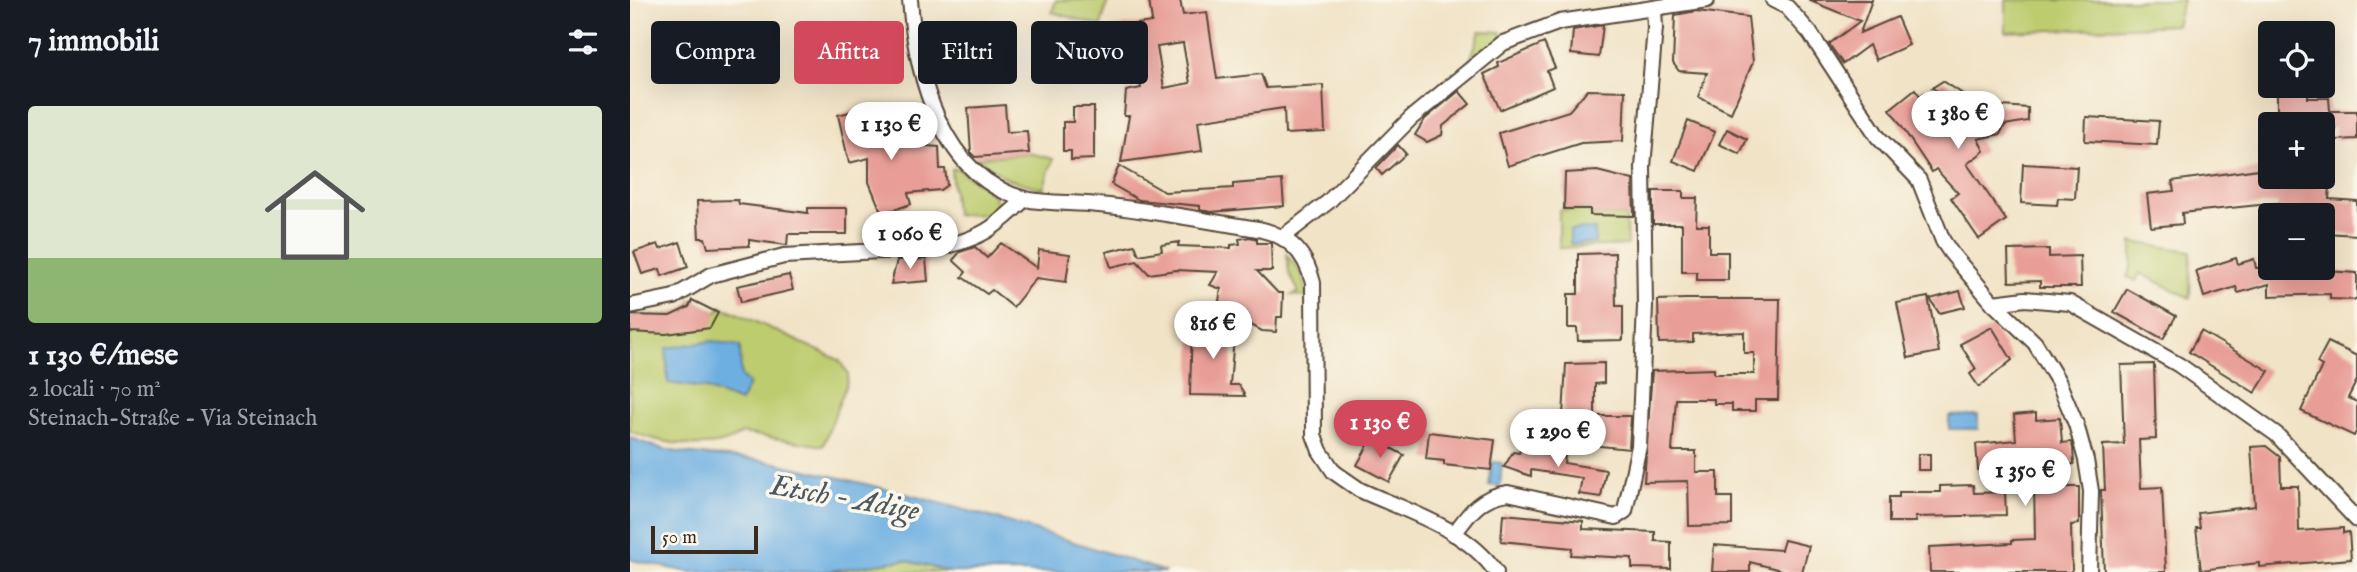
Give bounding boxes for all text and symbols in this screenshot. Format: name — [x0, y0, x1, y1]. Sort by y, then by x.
chip: Compra — [651, 21, 780, 84]
chip: Affitta — [794, 21, 904, 84]
chip: Filtri — [918, 21, 1017, 84]
chip: Nuovo — [1031, 21, 1148, 84]
map controls — [2258, 21, 2335, 280]
button: locate — [2258, 21, 2335, 98]
text: 7 immobili — [28, 23, 159, 61]
icon: filters — [564, 23, 602, 61]
pin: 1 380 € — [1893, 92, 2023, 151]
text: 1 380 € — [1928, 99, 1989, 128]
pin: 1 130 € — [826, 102, 956, 162]
text: 1 130 € — [861, 110, 921, 139]
button: + — [2258, 112, 2335, 189]
icon: home — [252, 152, 378, 278]
button: − — [2258, 203, 2335, 280]
pin: 1 060 € — [845, 212, 975, 271]
text: 1 060 € — [878, 219, 942, 248]
pin: 816 € — [1164, 302, 1262, 361]
text: 816 € — [1190, 309, 1236, 338]
text: 1 130 €/mese — [28, 337, 178, 375]
text: 2 locali · 70 m² — [28, 375, 161, 404]
pin: 1 130 € — [1315, 400, 1445, 460]
text: Steinach-Straße - Via Steinach — [28, 404, 317, 433]
text: 1 130 € — [1350, 408, 1410, 437]
pin: 1 290 € — [1493, 410, 1623, 469]
text: 1 290 € — [1526, 417, 1590, 446]
pin: 1 350 € — [1960, 448, 2090, 508]
text: 1 350 € — [1995, 456, 2055, 485]
water label: Etsch - Adige — [766, 467, 922, 531]
scale bar — [651, 523, 758, 555]
text: 50 m — [662, 526, 697, 550]

